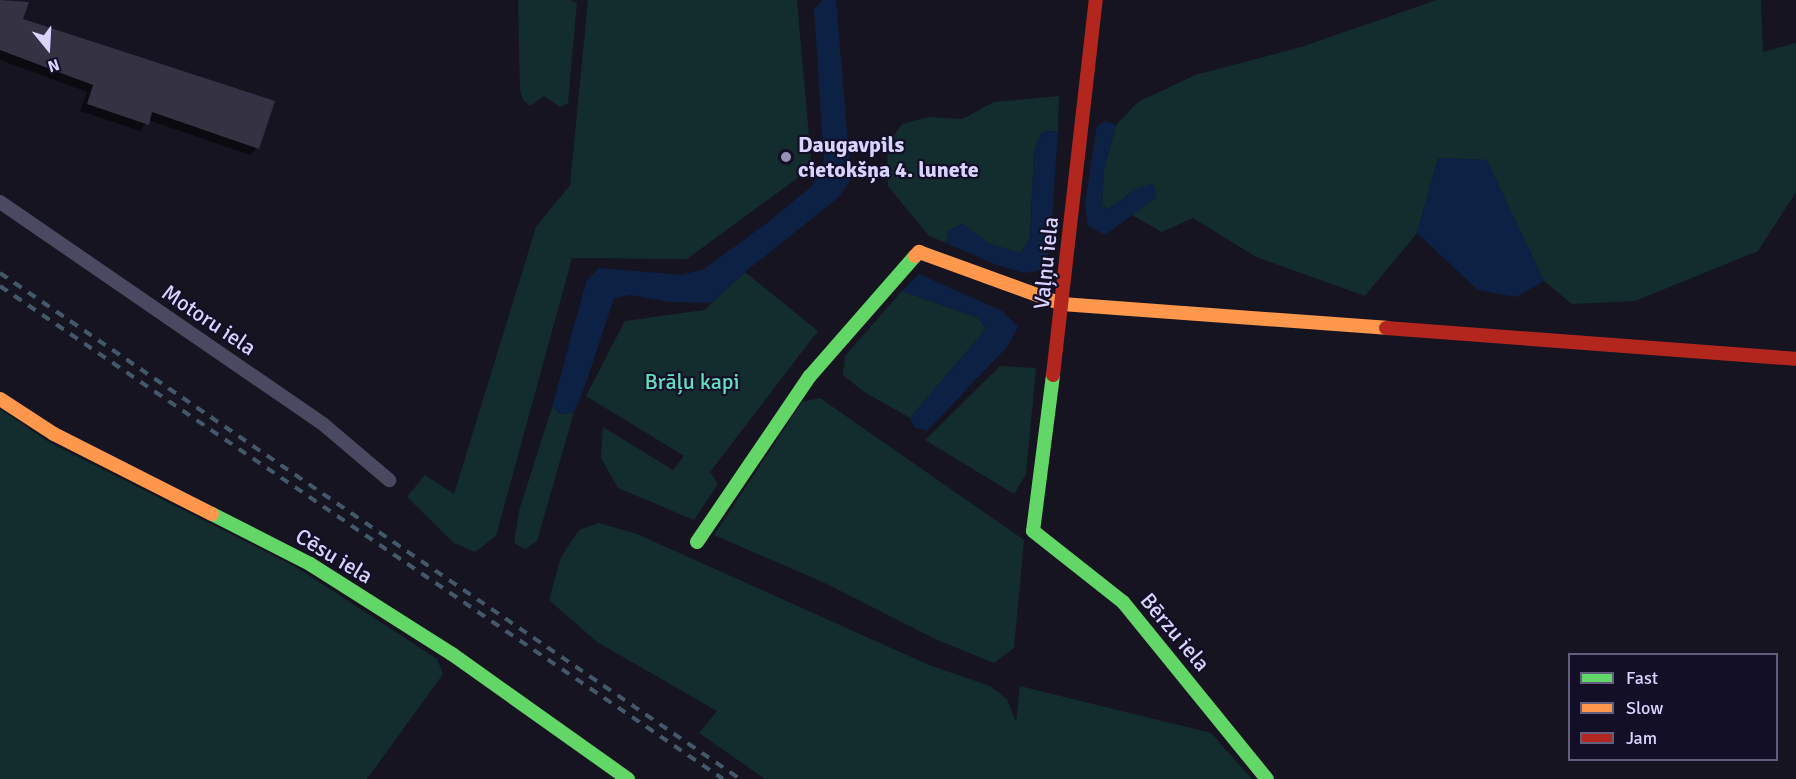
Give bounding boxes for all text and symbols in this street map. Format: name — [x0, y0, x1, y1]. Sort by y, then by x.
north arrow — [18, 18, 78, 78]
text: N — [45, 54, 62, 76]
place label: Daugavpils cietokšņa 4. lunete — [798, 131, 979, 182]
marker: Daugavpils cietokšņa 4. lunete — [779, 150, 793, 164]
street label: Vaļņu iela — [1028, 215, 1064, 311]
street label: Motoru iela — [157, 279, 261, 361]
park label: Brāļu kapi — [645, 369, 739, 395]
street label: Cēsu iela — [291, 523, 377, 589]
street label: Bērzu iela — [1135, 588, 1215, 676]
legend — [1568, 653, 1778, 761]
text: Fast — [1626, 667, 1658, 689]
text: Slow — [1626, 697, 1663, 719]
text: Jam — [1626, 727, 1657, 749]

